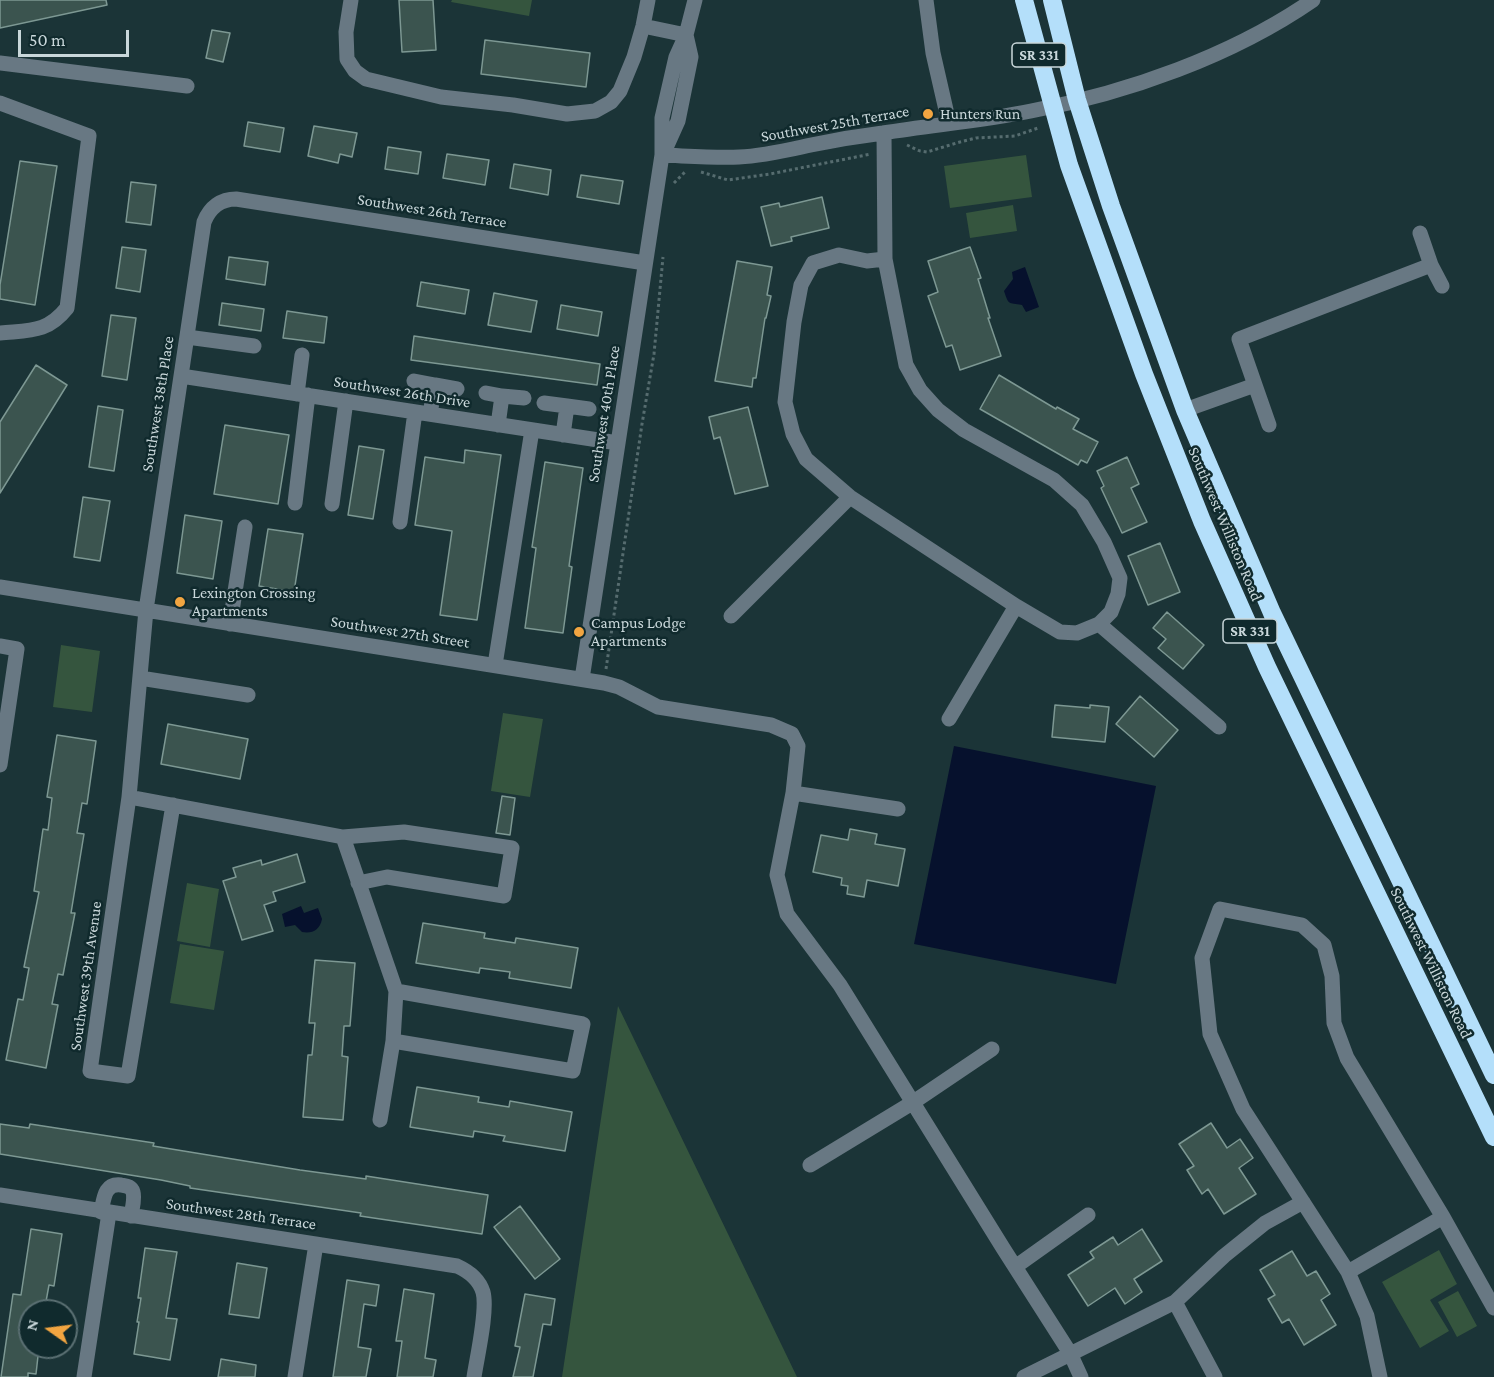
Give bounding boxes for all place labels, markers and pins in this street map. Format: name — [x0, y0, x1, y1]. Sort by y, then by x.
place label: Hunters Run — [940, 104, 1020, 124]
marker: Hunters Run — [921, 107, 935, 121]
place label: Lexington Crossing Apartments — [192, 583, 315, 621]
marker: Lexington Crossing Apartments — [173, 595, 187, 609]
place label: Campus Lodge Apartments — [591, 613, 686, 651]
marker: Campus Lodge Apartments — [572, 625, 586, 639]

